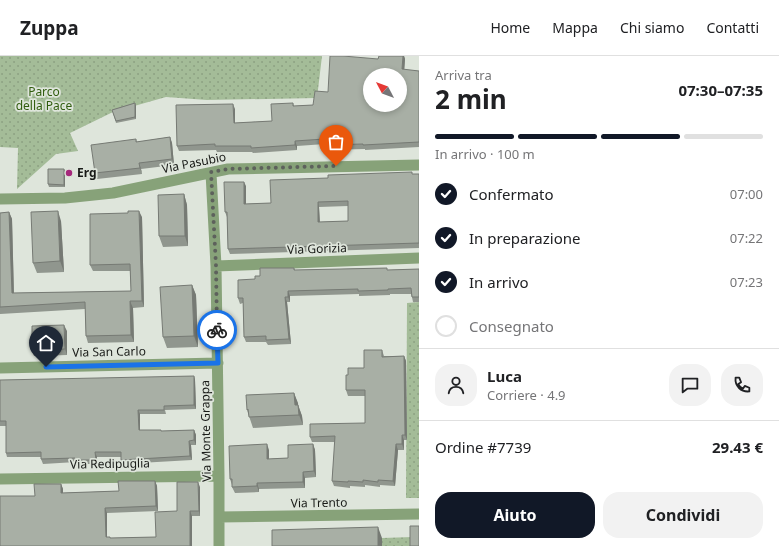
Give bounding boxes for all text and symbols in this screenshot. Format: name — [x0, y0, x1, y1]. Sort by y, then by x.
text: Zuppa — [20, 15, 79, 41]
text: Home — [490, 18, 530, 37]
text: Mappa — [552, 18, 598, 37]
text: Chi siamo — [620, 18, 684, 37]
text: Contatti — [706, 18, 759, 37]
text: Arriva tra — [435, 66, 492, 84]
north arrow — [363, 68, 407, 112]
map controls — [363, 68, 407, 112]
text: 07:30–07:35 — [678, 80, 763, 100]
text: 2 min — [435, 81, 507, 117]
park label: Parco della Pace — [16, 83, 73, 114]
pin — [319, 125, 353, 166]
icon: bag — [325, 131, 347, 153]
text: In arrivo · 100 m — [435, 145, 535, 163]
street label: Via Pasubio — [160, 148, 227, 177]
place label: Erg — [77, 164, 97, 181]
marker: Erg — [64, 168, 74, 178]
icon: check — [435, 183, 457, 205]
text: Confermato — [469, 184, 554, 204]
text: 07:00 — [730, 185, 763, 203]
icon: check — [435, 227, 457, 249]
text: In preparazione — [469, 228, 581, 248]
text: 07:22 — [730, 229, 763, 247]
street label: Via Gorizia — [287, 239, 347, 258]
icon: check — [435, 271, 457, 293]
text: In arrivo — [469, 272, 529, 292]
text: 07:23 — [730, 273, 763, 291]
courier — [197, 310, 237, 350]
text: Consegnato — [469, 316, 554, 336]
icon: bike — [206, 319, 228, 341]
pin — [29, 326, 63, 367]
icon: home — [35, 332, 57, 354]
street label: Via San Carlo — [72, 342, 146, 361]
button: person — [435, 364, 477, 406]
button: chat — [669, 364, 711, 406]
button: phone — [721, 364, 763, 406]
text: Luca — [487, 366, 522, 386]
street label: Via Monte Grappa — [196, 380, 215, 482]
text: Corriere · 4.9 — [487, 386, 566, 404]
text: Ordine #7739 — [435, 437, 531, 457]
text: 29.43 € — [712, 437, 763, 457]
street label: Via Redipuglia — [70, 454, 150, 473]
button: Aiuto — [435, 492, 595, 538]
button: Condividi — [603, 492, 763, 538]
street label: Via Trento — [290, 494, 347, 511]

